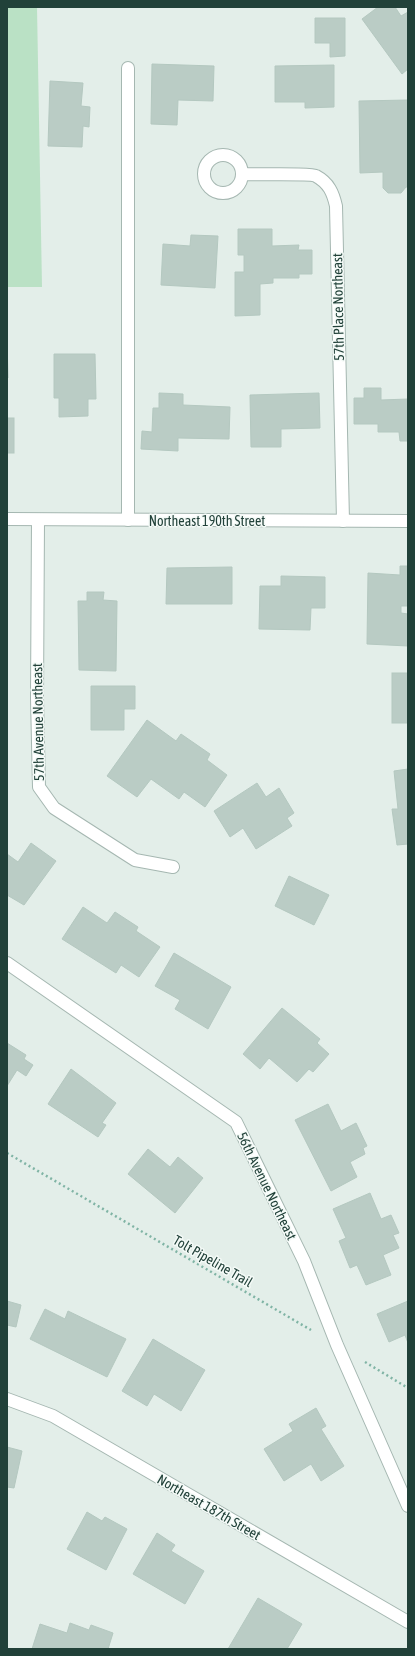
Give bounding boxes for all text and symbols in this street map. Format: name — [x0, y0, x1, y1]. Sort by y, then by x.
street label: 57th Place Northeast — [329, 253, 347, 361]
street label: Northeast 190th Street — [149, 513, 265, 529]
street label: 57th Avenue Northeast — [29, 663, 47, 781]
street label: 56th Avenue Northeast — [234, 1129, 300, 1243]
street label: Tolt Pipeline Trail — [170, 1232, 256, 1290]
street label: Northeast 187th Street — [155, 1471, 263, 1543]

